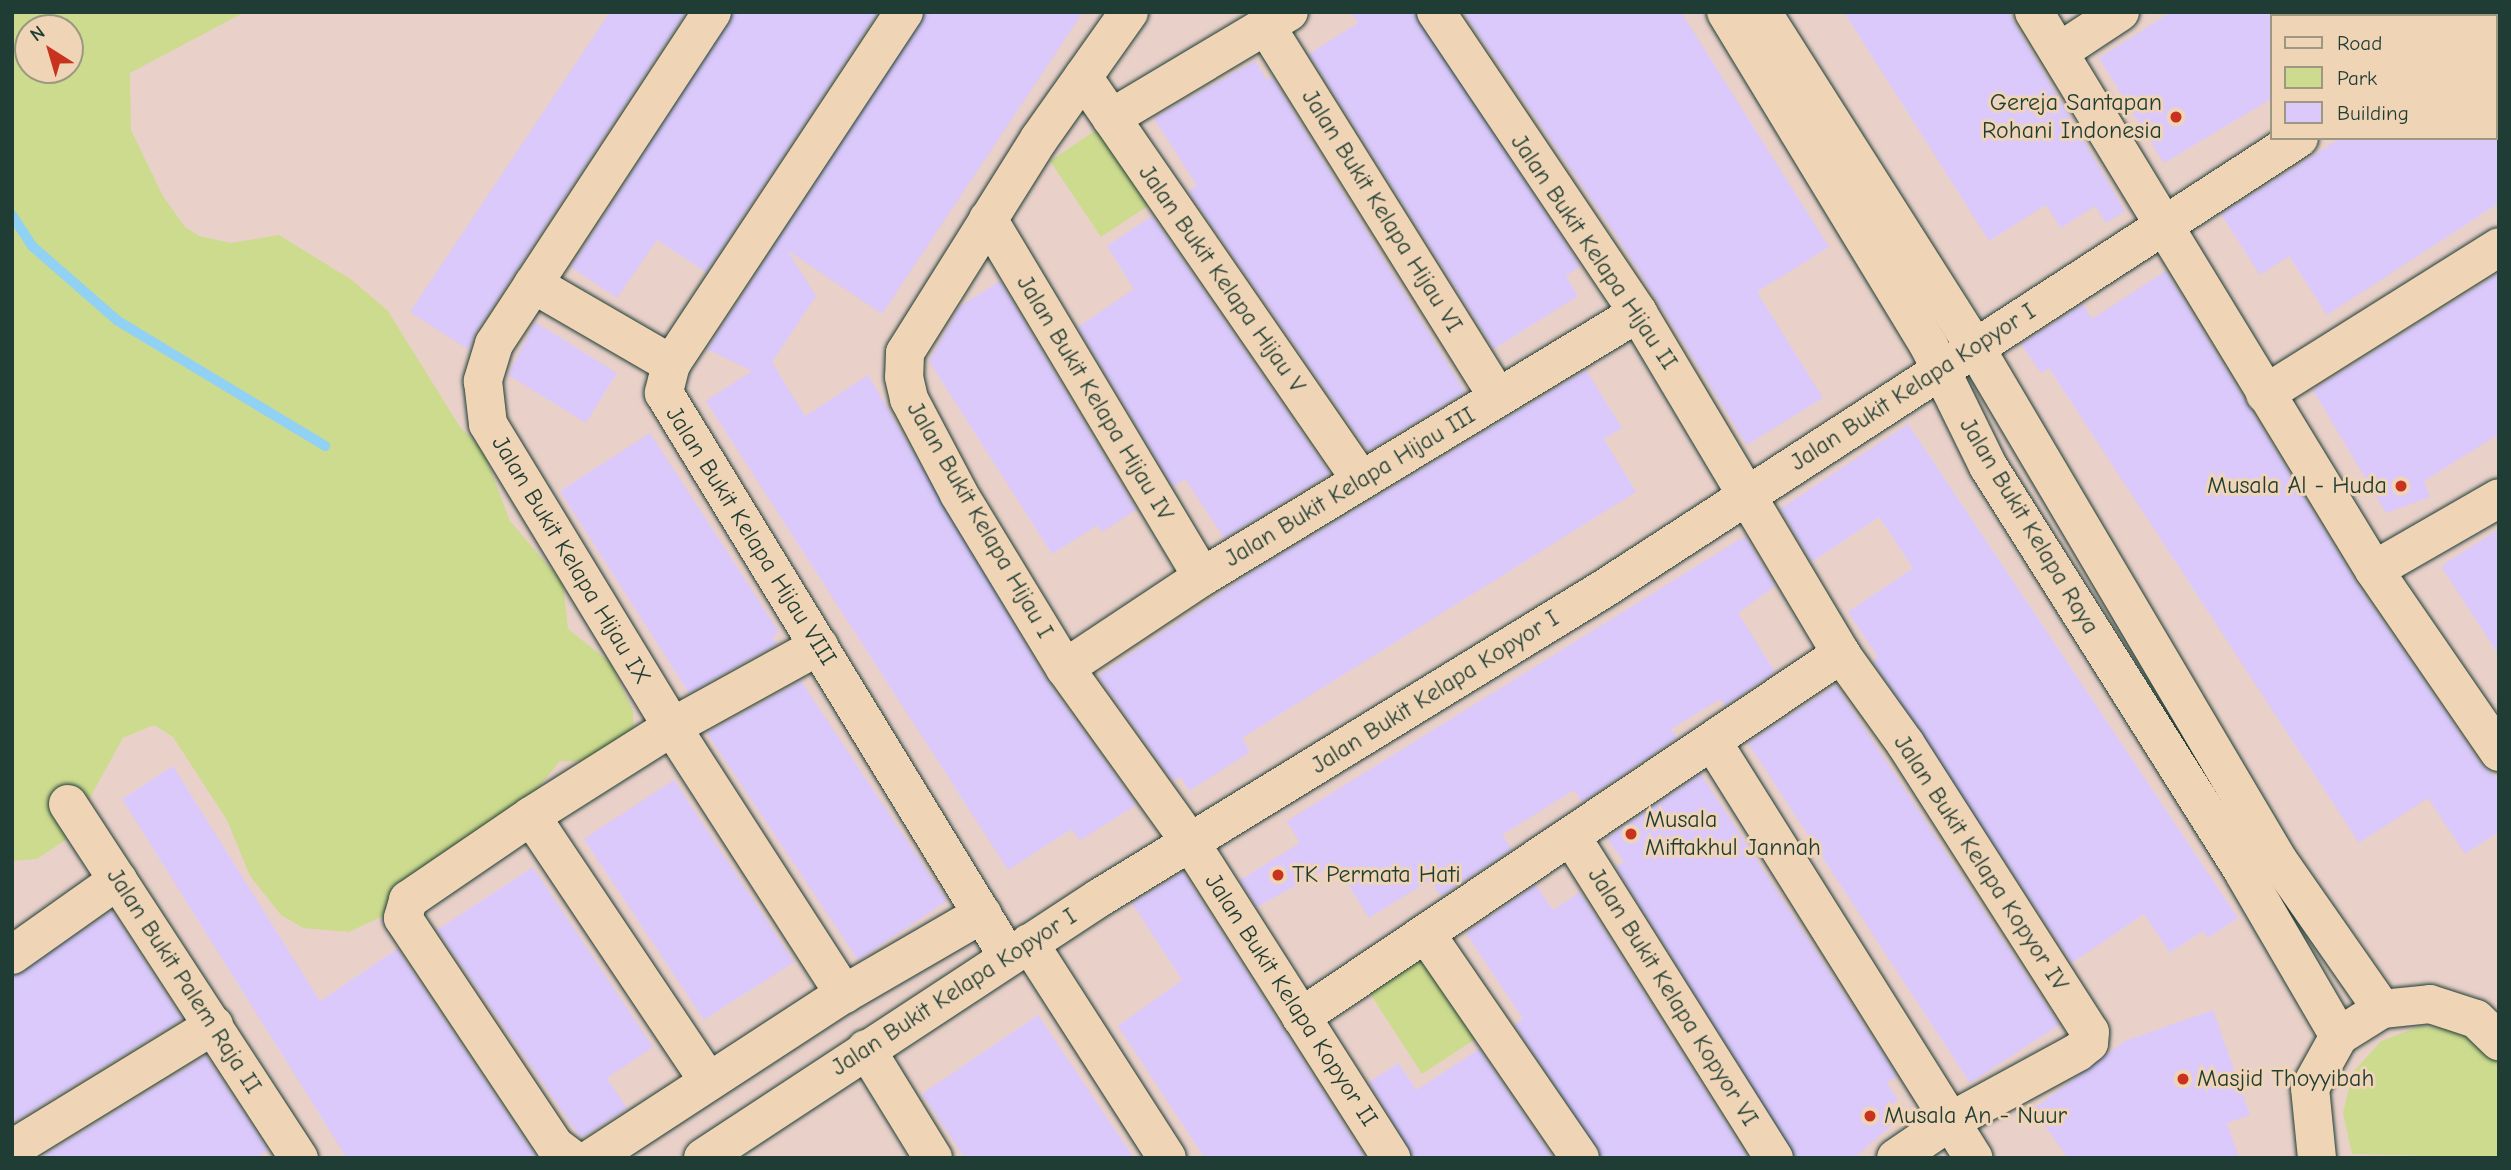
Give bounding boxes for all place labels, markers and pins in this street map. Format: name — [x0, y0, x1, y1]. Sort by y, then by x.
place label: Gereja Santapan Rohani Indonesia — [1982, 89, 2162, 145]
marker: Gereja Santapan Rohani Indonesia — [2168, 109, 2184, 125]
place label: Musala Al - Huda — [2207, 472, 2387, 500]
marker: Musala Al - Huda — [2393, 478, 2409, 494]
place label: Musala Miftakhul Jannah — [1645, 806, 1821, 862]
marker: Musala Miftakhul Jannah — [1623, 826, 1639, 842]
place label: TK Permata Hati — [1292, 861, 1461, 889]
marker: TK Permata Hati — [1270, 867, 1286, 883]
place label: Masjid Thoyyibah — [2197, 1065, 2374, 1093]
marker: Masjid Thoyyibah — [2175, 1071, 2191, 1087]
place label: Musala An - Nuur — [1884, 1102, 2067, 1130]
marker: Musala An - Nuur — [1862, 1108, 1878, 1124]

